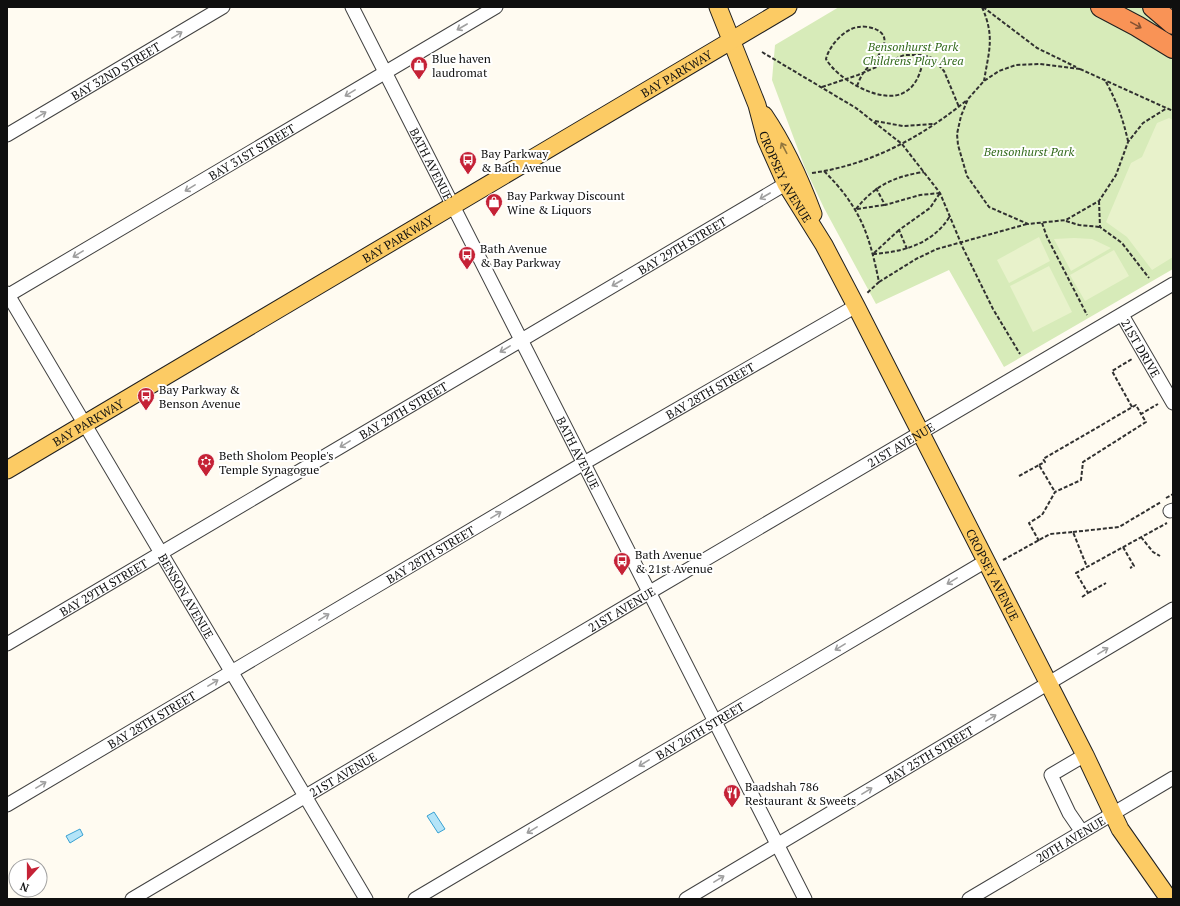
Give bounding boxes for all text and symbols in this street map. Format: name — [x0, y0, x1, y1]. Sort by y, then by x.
one-way arrow — [1130, 22, 1142, 30]
one-way arrow — [456, 23, 468, 31]
one-way arrow — [171, 30, 183, 38]
street label: BAY 32ND STREET — [68, 38, 163, 103]
park label: Bensonhurst Park Childrens Play Area — [862, 39, 964, 68]
street label: BAY PARKWAY — [638, 46, 715, 100]
place label: Blue haven laudromat — [432, 51, 491, 80]
shop icon: Blue haven laudromat — [409, 55, 429, 80]
one-way arrow — [344, 89, 356, 97]
one-way arrow — [35, 110, 47, 118]
street label: BAY 31ST STREET — [206, 120, 298, 183]
street label: BATH AVENUE — [407, 125, 456, 203]
street label: CROPSEY AVENUE — [757, 129, 815, 225]
one-way arrow — [780, 142, 787, 154]
park label: Bensonhurst Park — [983, 144, 1074, 159]
place label: Bay Parkway & Bath Avenue — [481, 146, 561, 175]
bus stop icon: Bay Parkway & Bath Avenue — [458, 150, 478, 175]
one-way arrow — [184, 184, 196, 192]
place label: Bay Parkway Discount Wine & Liquors — [507, 188, 626, 217]
shop icon: Bay Parkway Discount Wine & Liquors — [484, 192, 504, 217]
one-way arrow — [759, 192, 771, 200]
street label: BAY PARKWAY — [359, 211, 436, 265]
street label: BAY 29TH STREET — [635, 213, 729, 277]
place label: Bath Avenue & Bay Parkway — [480, 241, 562, 270]
bus stop icon: Bath Avenue & Bay Parkway — [457, 245, 477, 270]
one-way arrow — [72, 250, 84, 258]
one-way arrow — [612, 279, 623, 287]
street label: 21ST DRIVE — [1118, 316, 1164, 380]
one-way arrow — [500, 345, 511, 353]
street label: BAY 28TH STREET — [663, 359, 757, 422]
street label: BAY 29TH STREET — [356, 378, 450, 442]
place label: Bay Parkway & Benson Avenue — [159, 382, 240, 411]
bus stop icon: Bay Parkway & Benson Avenue — [136, 386, 156, 411]
street label: BAY PARKWAY — [50, 395, 126, 449]
street label: BATH AVENUE — [554, 414, 603, 492]
street label: 21ST AVENUE — [864, 419, 937, 470]
one-way arrow — [339, 440, 351, 448]
place label: Beth Sholom People's Temple Synagogue — [219, 448, 333, 477]
synagogue icon: Beth Sholom People's Temple Synagogue — [196, 452, 216, 477]
one-way arrow — [490, 511, 501, 519]
street label: BAY 28TH STREET — [383, 522, 478, 586]
street label: CROPSEY AVENUE — [963, 526, 1023, 623]
place label: Bath Avenue & 21st Avenue — [635, 547, 713, 576]
street label: BENSON AVENUE — [155, 551, 217, 641]
bus stop icon: Bath Avenue & 21st Avenue — [612, 551, 632, 576]
street label: BAY 29TH STREET — [57, 555, 151, 619]
one-way arrow — [946, 578, 958, 586]
street label: 21ST AVENUE — [585, 583, 658, 635]
one-way arrow — [318, 613, 329, 621]
one-way arrow — [834, 644, 846, 652]
one-way arrow — [1097, 647, 1109, 655]
one-way arrow — [207, 679, 219, 687]
street label: BAY 28TH STREET — [105, 687, 199, 751]
street label: BAY 26TH STREET — [653, 698, 747, 762]
one-way arrow — [985, 714, 996, 722]
street label: BAY 25TH STREET — [882, 722, 976, 786]
street label: 21ST AVENUE — [306, 748, 379, 800]
one-way arrow — [638, 760, 650, 768]
place label: Baadshah 786 Restaurant & Sweets — [745, 779, 856, 808]
one-way arrow — [35, 781, 47, 789]
restaurant icon: Baadshah 786 Restaurant & Sweets — [722, 783, 742, 808]
one-way arrow — [861, 787, 873, 795]
street label: 20TH AVENUE — [1033, 813, 1108, 865]
one-way arrow — [526, 826, 538, 834]
north arrow — [8, 858, 48, 898]
one-way arrow — [713, 875, 725, 883]
text: N — [17, 879, 31, 895]

